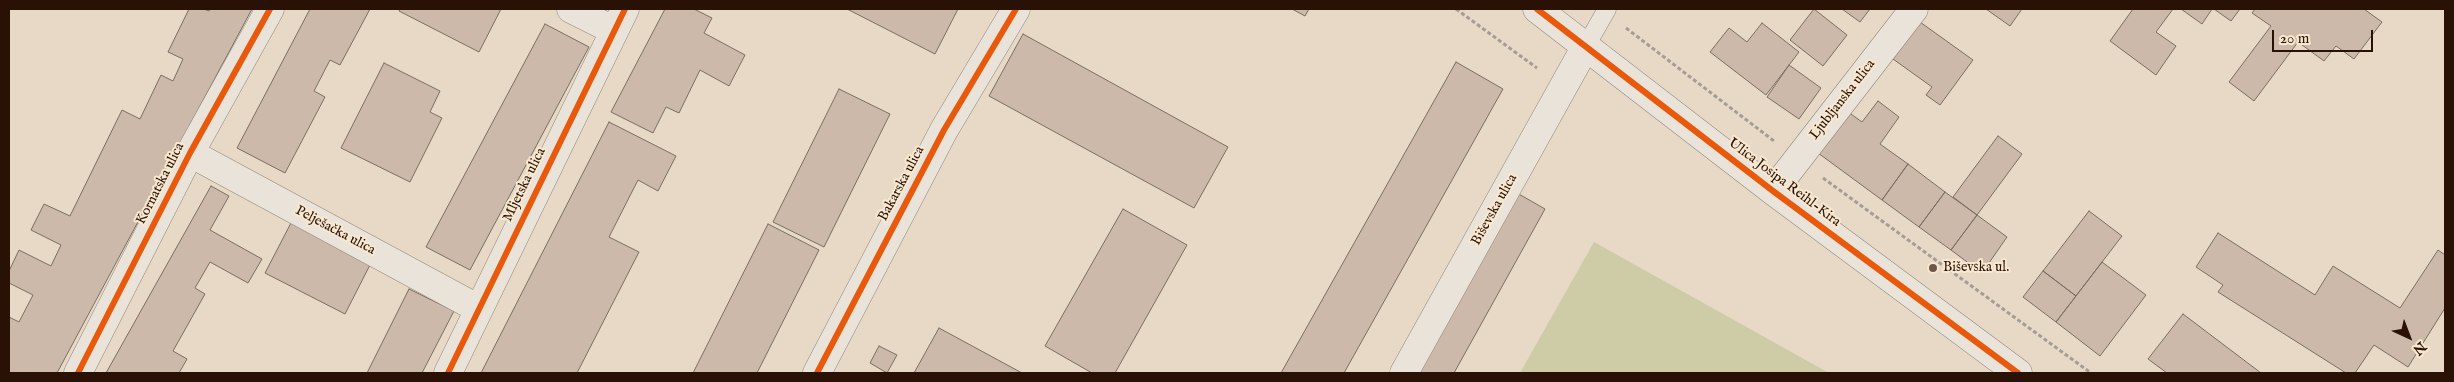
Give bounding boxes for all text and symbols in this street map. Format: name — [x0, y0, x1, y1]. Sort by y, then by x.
scale bar — [2274, 20, 2375, 52]
text: 20 m — [2280, 29, 2309, 48]
street label: Ljubljanska ulica — [1807, 57, 1879, 143]
street label: Ulica Josipa Reihl-Kira — [1724, 135, 1844, 231]
street label: Kornatska ulica — [133, 140, 189, 228]
street label: Bakarska ulica — [875, 144, 929, 224]
street label: Mljetska ulica — [500, 145, 550, 225]
street label: Biševska ulica — [1469, 171, 1521, 249]
street label: Pelješačka ulica — [292, 203, 378, 259]
place label: Biševska ul. — [1943, 260, 2009, 276]
marker: Biševska ul. — [1927, 262, 1939, 274]
north arrow — [2384, 312, 2434, 362]
text: N — [2409, 337, 2430, 359]

